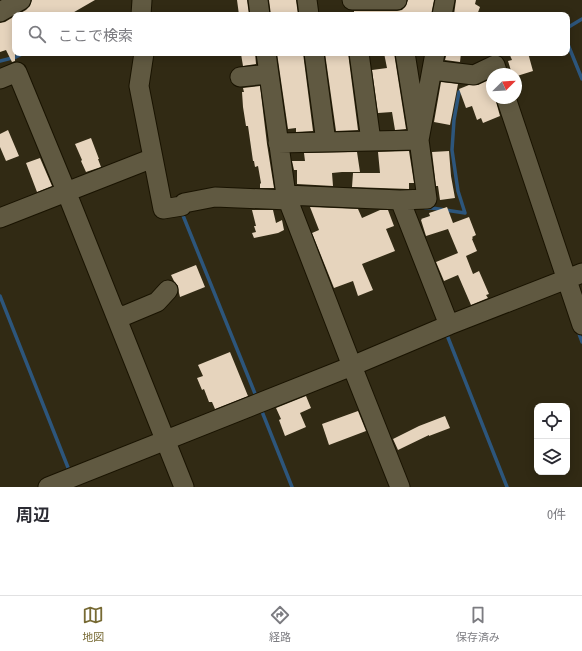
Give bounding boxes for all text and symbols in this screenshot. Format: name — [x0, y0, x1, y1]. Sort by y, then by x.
search box — [12, 12, 570, 56]
icon: search — [26, 23, 48, 45]
text: ここで検索 — [58, 27, 133, 44]
north arrow — [486, 68, 522, 104]
map controls — [534, 403, 570, 475]
button: locate — [534, 403, 570, 439]
button: layers — [534, 439, 570, 475]
text: 周辺 — [16, 505, 50, 525]
text: 0件 — [547, 507, 566, 522]
tab: 地図 — [82, 604, 104, 644]
tab: 経路 — [269, 604, 291, 644]
tab: 保存済み — [456, 604, 500, 644]

